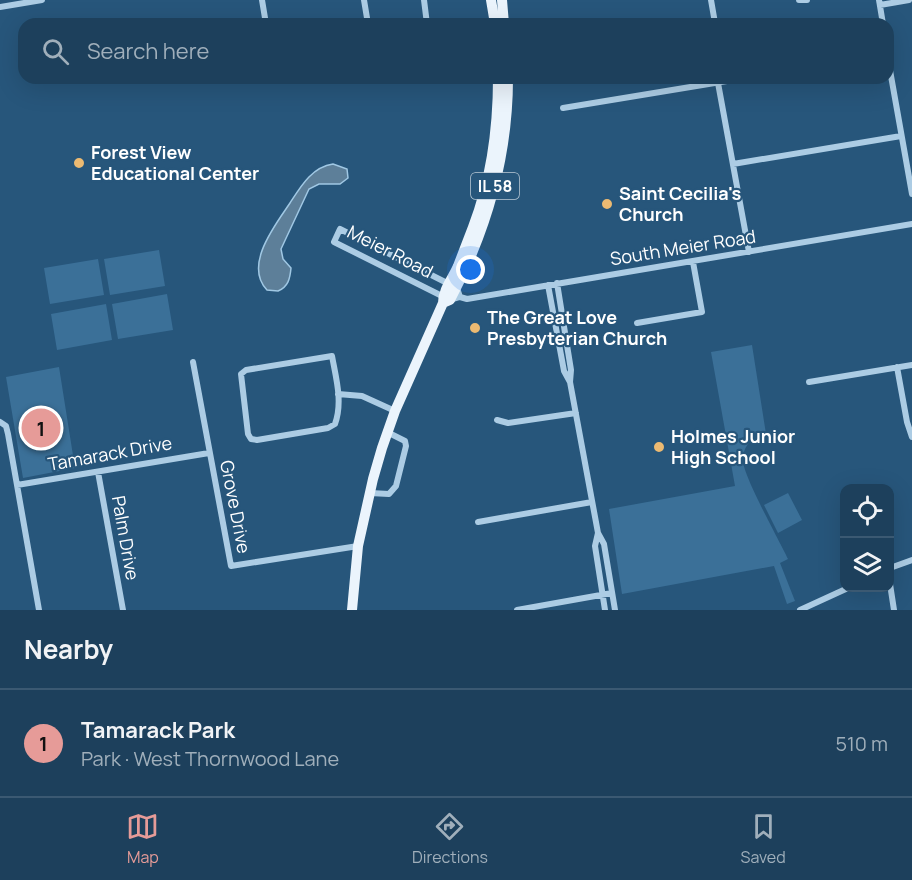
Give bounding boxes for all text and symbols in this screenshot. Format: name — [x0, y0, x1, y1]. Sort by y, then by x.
search box — [18, 18, 894, 84]
icon: search — [39, 35, 72, 68]
text: Search here — [87, 36, 209, 66]
place label: Forest View Educational Center — [91, 140, 259, 185]
marker: Forest View Educational Center — [72, 156, 86, 170]
road number: IL 58 — [471, 173, 519, 199]
place label: Saint Cecilia's Church — [619, 181, 742, 226]
marker: Saint Cecilia's Church — [600, 197, 614, 211]
street label: Meier Road — [344, 219, 437, 283]
street label: South Meier Road — [608, 224, 757, 270]
your location — [456, 255, 485, 284]
place label: The Great Love Presbyterian Church — [487, 305, 667, 350]
marker: The Great Love Presbyterian Church — [468, 321, 482, 335]
pin: 1 — [22, 406, 60, 450]
place label: Holmes Junior High School — [671, 424, 795, 469]
street label: Tamarack Drive — [46, 430, 174, 476]
marker: Holmes Junior High School — [652, 440, 666, 454]
street label: Grove Drive — [215, 458, 257, 555]
map controls — [840, 484, 894, 592]
button: locate — [840, 484, 894, 538]
street label: Palm Drive — [107, 494, 145, 582]
button: layers — [840, 538, 894, 592]
text: Nearby — [24, 631, 113, 667]
text: Tamarack Park — [81, 715, 235, 745]
text: 1 — [39, 730, 48, 757]
text: 510 m — [835, 730, 888, 757]
text: Park · West Thornwood Lane — [81, 745, 339, 772]
tab: Map — [126, 810, 159, 868]
tab: Directions — [412, 810, 488, 868]
tab: Saved — [741, 810, 786, 868]

